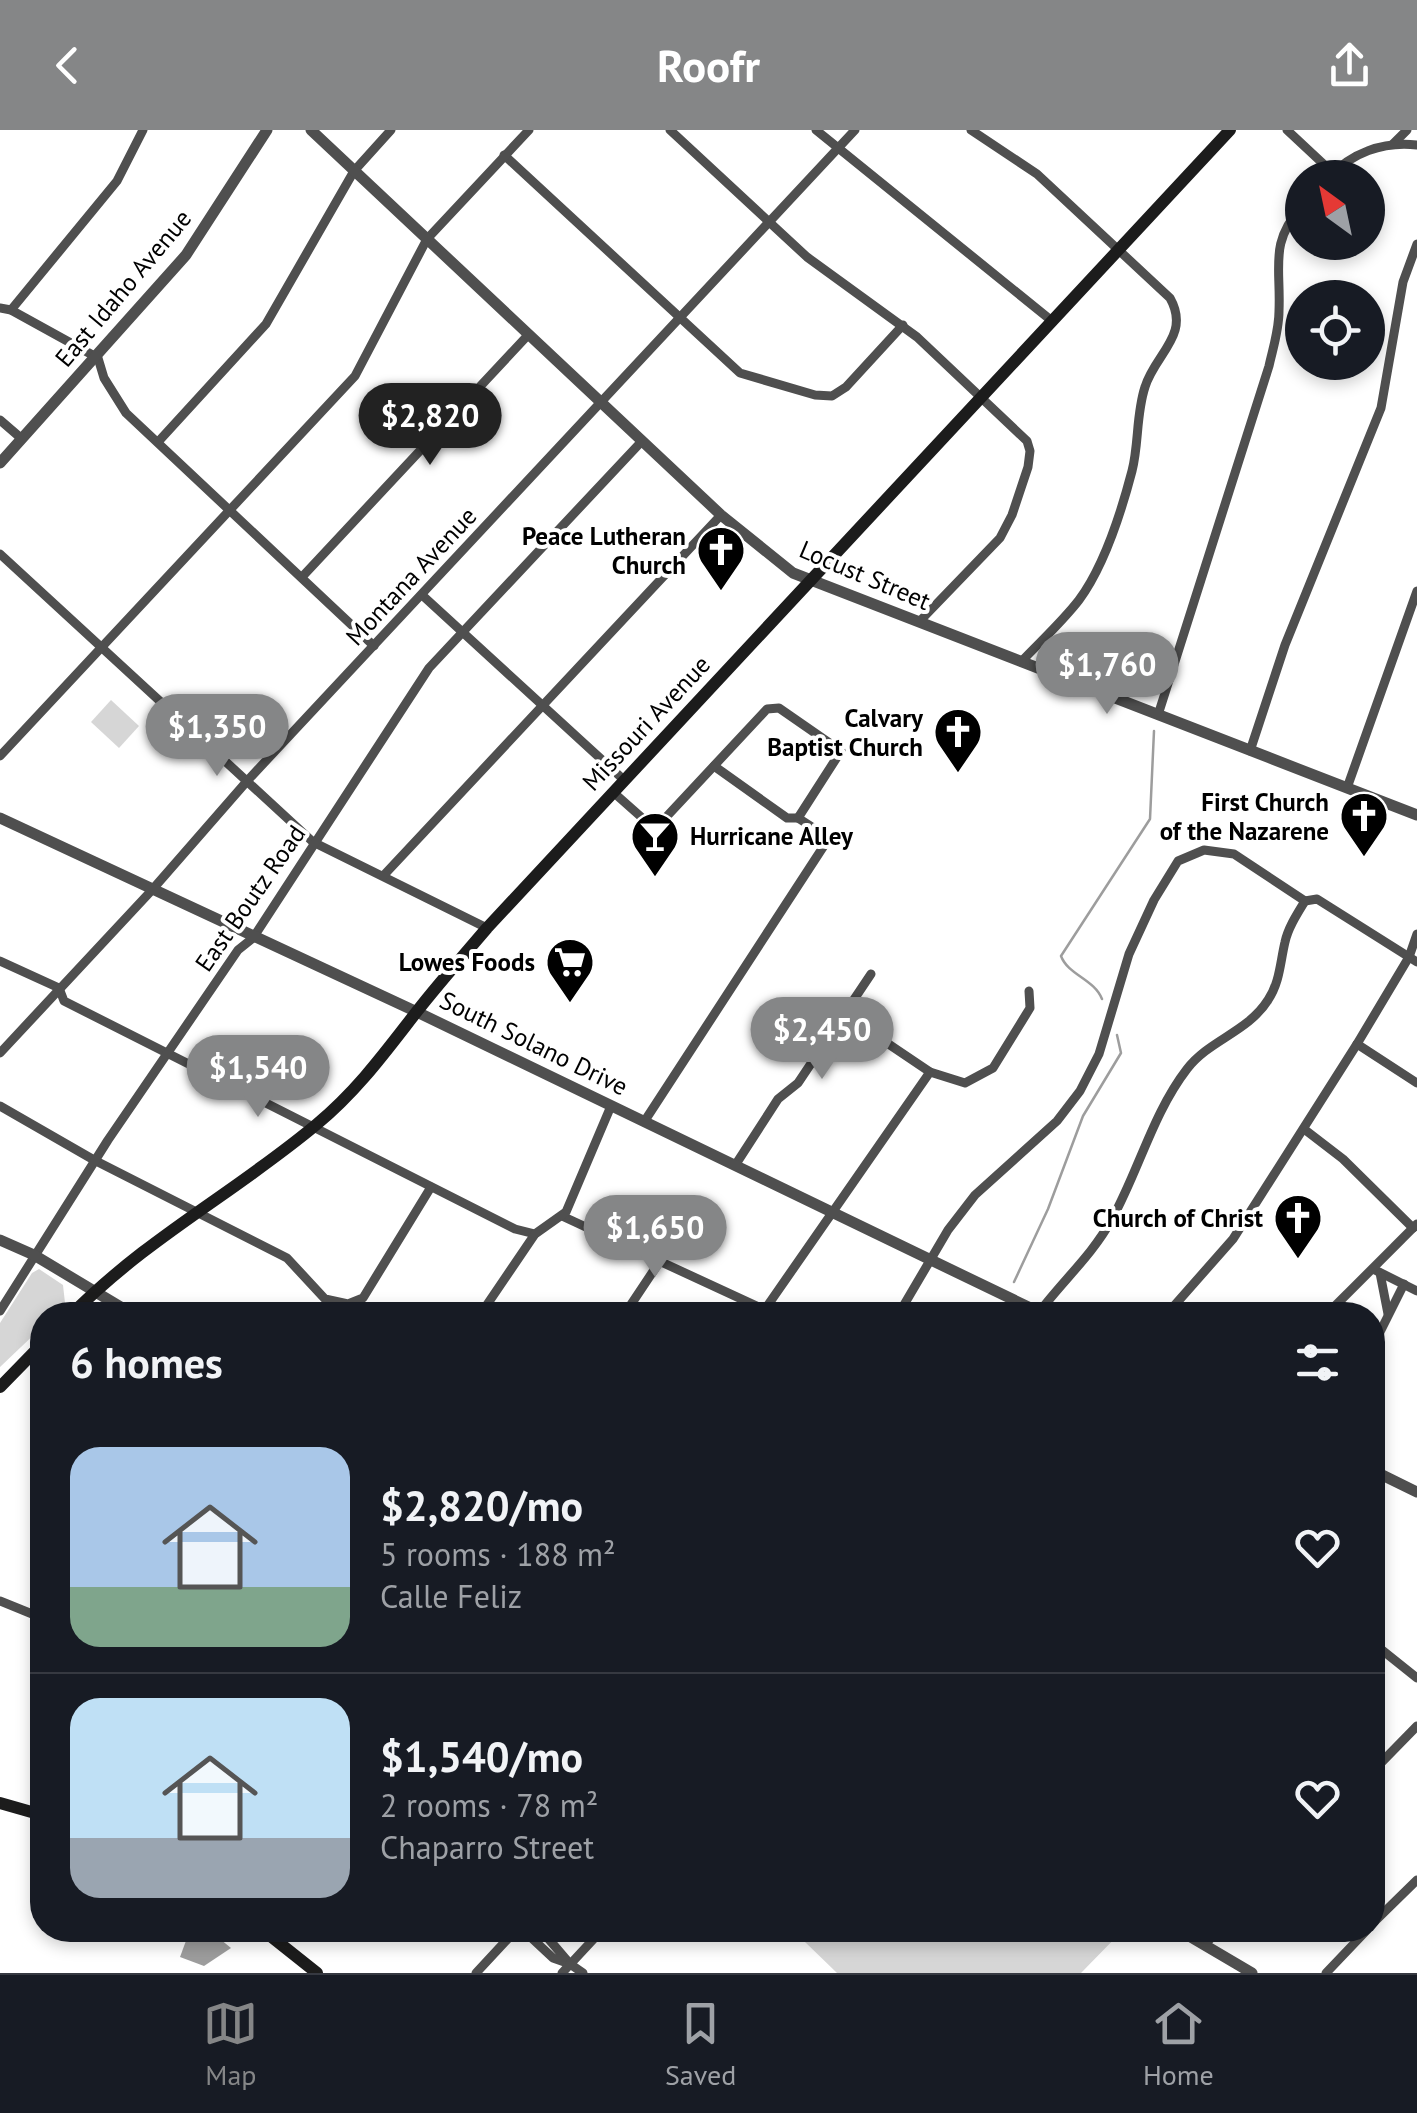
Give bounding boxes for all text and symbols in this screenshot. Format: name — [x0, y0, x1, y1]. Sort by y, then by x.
text: Roofr — [657, 36, 760, 94]
icon: back — [40, 38, 95, 93]
icon: share — [1322, 38, 1377, 93]
north arrow — [1285, 160, 1385, 260]
map controls — [1285, 160, 1385, 380]
street label: East Idaho Avenue — [48, 203, 198, 373]
button: locate — [1285, 280, 1385, 380]
pin: $2,820 — [349, 383, 511, 468]
text: $2,820 — [381, 394, 479, 436]
street label: Montana Avenue — [339, 500, 483, 652]
place label: Peace Lutheran Church — [522, 520, 686, 581]
church icon: Peace Lutheran Church — [695, 524, 747, 592]
street label: Locust Street — [795, 533, 936, 617]
pin: $1,760 — [1026, 632, 1188, 717]
text: $1,760 — [1058, 643, 1156, 685]
street label: Missouri Avenue — [575, 649, 717, 797]
pin: $1,350 — [136, 694, 298, 779]
place label: Calvary Baptist Church — [767, 702, 924, 763]
text: $1,350 — [168, 705, 266, 747]
church icon: Calvary Baptist Church — [932, 706, 984, 774]
place label: First Church of the Nazarene — [1160, 786, 1329, 847]
church icon: First Church of the Nazarene — [1338, 790, 1390, 858]
bar icon: Hurricane Alley — [629, 810, 681, 878]
street label: East Boutz Road — [188, 819, 312, 977]
place label: Hurricane Alley — [690, 820, 854, 852]
supermarket icon: Lowes Foods — [544, 936, 596, 1004]
place label: Lowes Foods — [399, 946, 535, 978]
street label: South Solano Drive — [435, 984, 633, 1102]
pin: $2,450 — [741, 997, 903, 1082]
text: $2,450 — [773, 1008, 871, 1050]
pin: $1,540 — [177, 1035, 339, 1120]
text: $1,540 — [209, 1046, 307, 1088]
church icon: Church of Christ — [1272, 1192, 1324, 1260]
pin: $1,650 — [574, 1195, 736, 1280]
place label: Church of Christ — [1093, 1202, 1263, 1234]
text: $1,650 — [606, 1206, 704, 1248]
text: 6 homes — [70, 1335, 223, 1390]
icon: filters — [1290, 1335, 1345, 1390]
text: $2,820/mo — [380, 1478, 583, 1533]
icon: home — [150, 1487, 270, 1607]
icon: heart — [1290, 1520, 1345, 1575]
text: 5 rooms · 188 m² — [380, 1533, 616, 1575]
text: Calle Feliz — [380, 1575, 522, 1617]
text: $1,540/mo — [380, 1729, 583, 1784]
icon: home — [150, 1738, 270, 1858]
icon: heart — [1290, 1771, 1345, 1826]
text: 2 rooms · 78 m² — [380, 1784, 598, 1826]
text: Chaparro Street — [380, 1826, 594, 1868]
tab: Map — [203, 1996, 258, 2093]
tab: Saved — [665, 1996, 736, 2093]
tab: Home — [1143, 1996, 1214, 2093]

